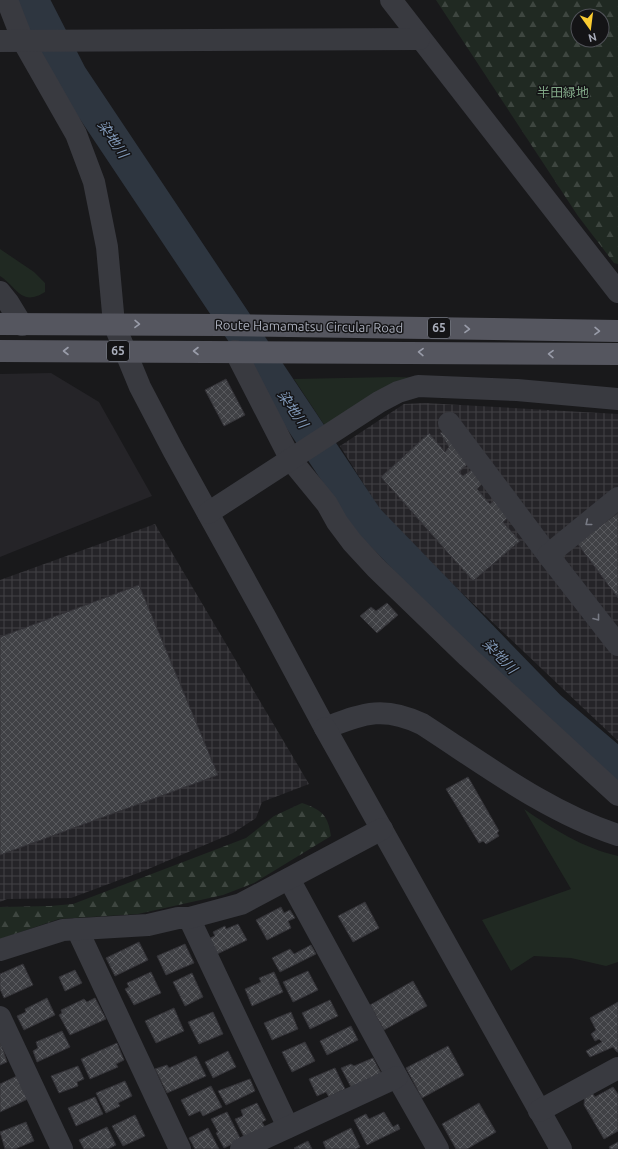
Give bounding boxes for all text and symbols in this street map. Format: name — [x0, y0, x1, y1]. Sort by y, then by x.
north arrow — [570, 8, 610, 48]
text: N — [587, 31, 598, 45]
park label: 半田緑地 — [537, 85, 589, 99]
water label: 染地川 — [95, 117, 132, 163]
street label: Route Hamamatsu Circular Road — [215, 317, 403, 335]
road number: 65 — [428, 318, 450, 338]
one-way arrow — [134, 320, 140, 328]
one-way arrow — [464, 324, 470, 333]
one-way arrow — [594, 326, 600, 335]
road number: 65 — [107, 341, 129, 361]
one-way arrow — [63, 347, 69, 355]
one-way arrow — [193, 347, 199, 355]
one-way arrow — [418, 348, 424, 356]
one-way arrow — [548, 349, 554, 358]
water label: 染地川 — [275, 387, 312, 433]
one-way arrow — [585, 518, 592, 525]
one-way arrow — [592, 613, 599, 620]
water label: 染地川 — [480, 635, 522, 678]

